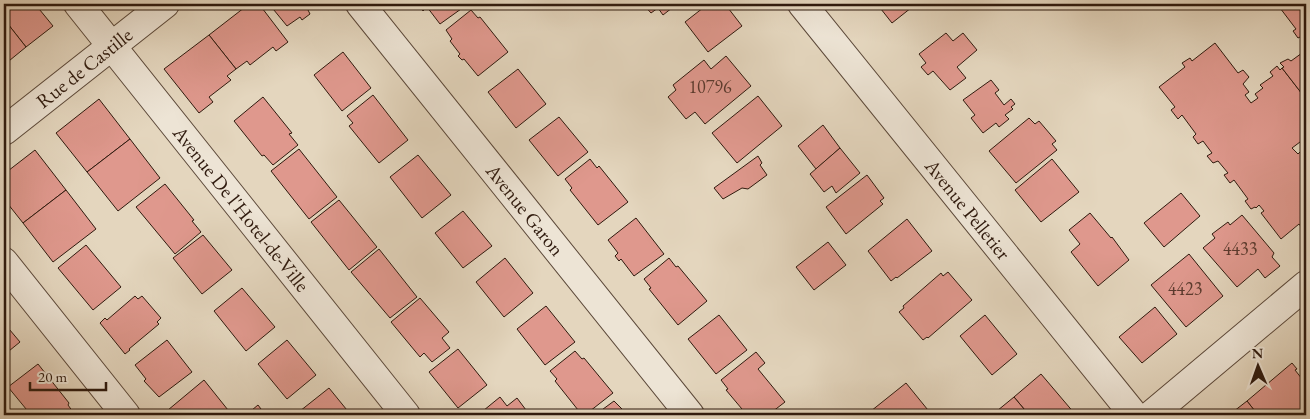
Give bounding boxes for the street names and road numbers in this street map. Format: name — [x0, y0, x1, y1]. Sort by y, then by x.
street label: Rue de Castille — [31, 22, 138, 114]
street label: Avenue De l'Hotel-de-Ville — [167, 120, 316, 297]
street label: Avenue Pelletier — [919, 153, 1017, 265]
street label: Avenue Garon — [480, 158, 571, 262]

